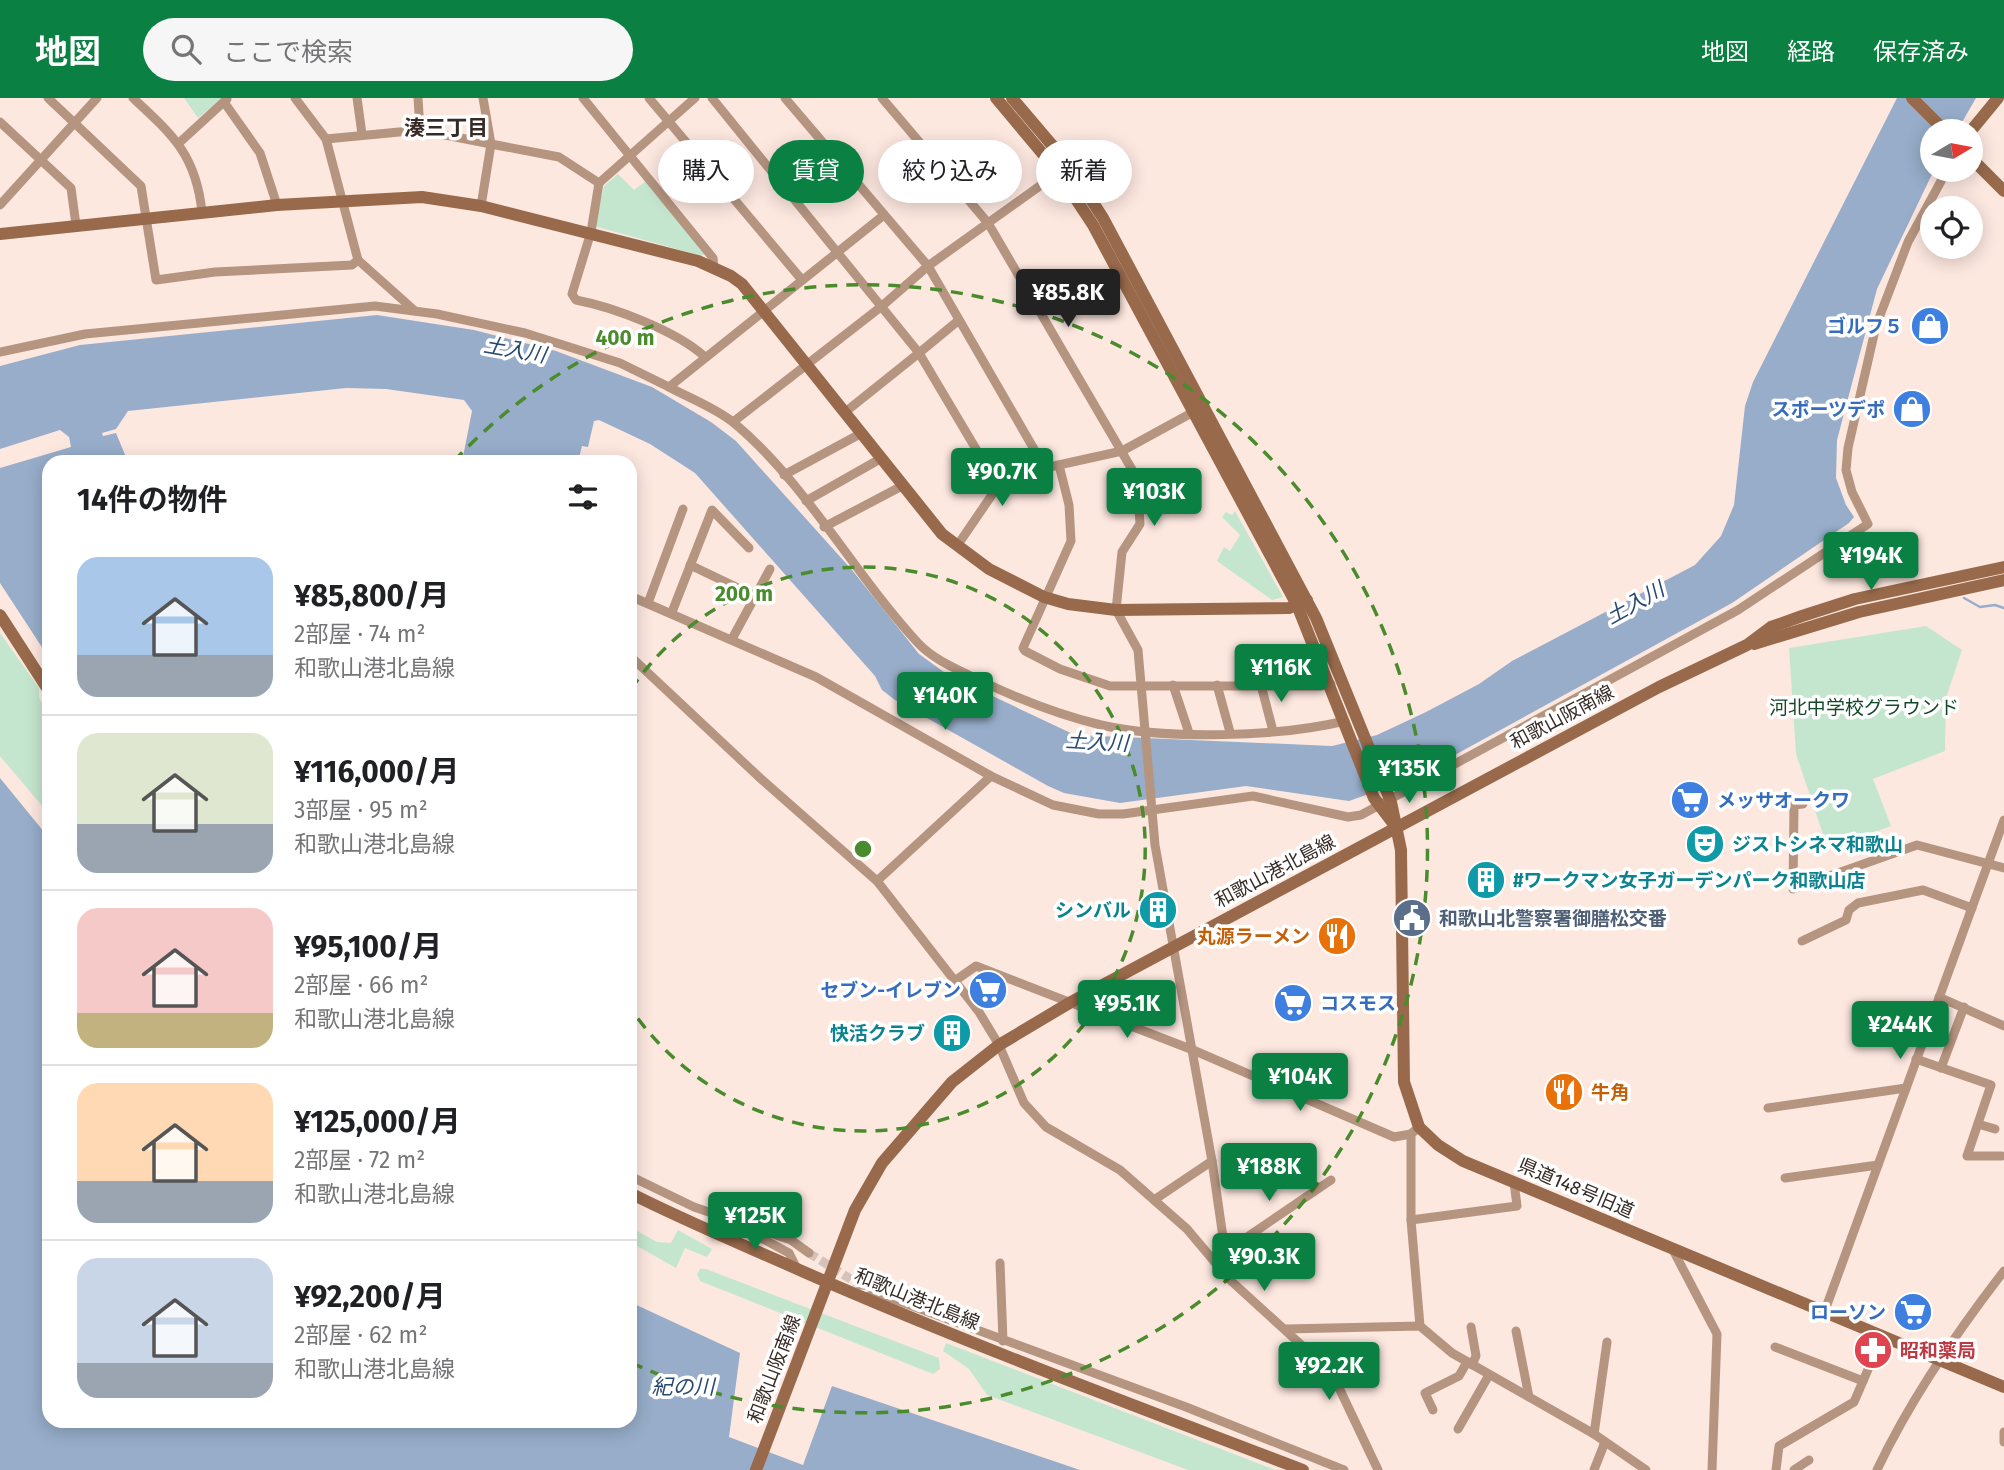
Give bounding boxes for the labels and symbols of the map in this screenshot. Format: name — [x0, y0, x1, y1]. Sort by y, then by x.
district label: 湊三丁目 — [404, 115, 488, 141]
north arrow — [1920, 119, 1983, 182]
pin: ¥85.8K — [1011, 270, 1125, 329]
shop icon: ゴルフ５ — [1909, 305, 1951, 347]
place label: ゴルフ５ — [1827, 315, 1903, 338]
text: 400 m — [595, 325, 655, 351]
water label: 土入川 — [482, 332, 550, 369]
shop icon: スポーツデポ — [1891, 388, 1933, 430]
place label: スポーツデポ — [1771, 398, 1885, 421]
pin: ¥90.7K — [945, 448, 1059, 508]
pin: ¥103K — [1105, 468, 1203, 528]
pin: ¥194K — [1822, 532, 1920, 592]
water label: 土入川 — [1601, 575, 1671, 630]
text: 200 m — [715, 581, 773, 607]
pin: ¥116K — [1232, 644, 1330, 704]
pin: ¥140K — [896, 672, 994, 732]
street label: 和歌山阪南線 — [1506, 680, 1618, 754]
park label: 河北中学校グラウンド — [1769, 696, 1959, 719]
water label: 土入川 — [1065, 727, 1131, 757]
pin: ¥135K — [1360, 746, 1458, 805]
supermarket icon: メッサオークワ — [1669, 779, 1711, 821]
place label: メッサオークワ — [1717, 789, 1850, 812]
theatre icon: ジストシネマ和歌山 — [1684, 823, 1726, 865]
street label: 和歌山港北島線 — [1211, 830, 1339, 912]
place label: ジストシネマ和歌山 — [1732, 833, 1903, 856]
centre of rings — [851, 837, 875, 861]
building icon: #ワークマン女子ガーデンパーク和歌山店 — [1465, 859, 1507, 901]
place label: #ワークマン女子ガーデンパーク和歌山店 — [1513, 869, 1866, 892]
building icon: シンバル — [1137, 889, 1179, 931]
public building icon: 和歌山北警察署御膳松交番 — [1391, 897, 1433, 939]
place label: シンバル — [1055, 899, 1131, 922]
place label: 和歌山北警察署御膳松交番 — [1439, 907, 1667, 930]
restaurant icon: 丸源ラーメン — [1316, 915, 1358, 957]
place label: 丸源ラーメン — [1197, 925, 1310, 948]
supermarket icon: セブン-イレブン — [967, 969, 1009, 1011]
place label: セブン-イレブン — [820, 979, 961, 1002]
pin: ¥95.1K — [1070, 981, 1184, 1040]
supermarket icon: コスモス — [1272, 982, 1314, 1024]
place label: コスモス — [1320, 992, 1396, 1015]
pin: ¥244K — [1851, 1002, 1949, 1061]
building icon: 快活クラブ — [931, 1012, 973, 1054]
place label: 快活クラブ — [830, 1022, 925, 1045]
pin: ¥104K — [1251, 1054, 1349, 1113]
restaurant icon: 牛角 — [1543, 1071, 1585, 1113]
place label: 牛角 — [1591, 1081, 1629, 1104]
pin: ¥188K — [1220, 1144, 1318, 1203]
street label: 県道148号旧道 — [1515, 1153, 1637, 1223]
pin: ¥125K — [706, 1192, 804, 1252]
pin: ¥90.3K — [1207, 1234, 1321, 1293]
street label: 和歌山港北島線 — [851, 1263, 983, 1335]
supermarket icon: ローソン — [1892, 1291, 1934, 1333]
place label: ローソン — [1810, 1301, 1886, 1324]
street label: 和歌山阪南線 — [743, 1312, 805, 1426]
pharmacy icon: 昭和薬局 — [1852, 1329, 1894, 1371]
place label: 昭和薬局 — [1900, 1339, 1976, 1362]
pin: ¥92.2K — [1272, 1342, 1386, 1402]
water label: 紀の川 — [652, 1374, 716, 1400]

